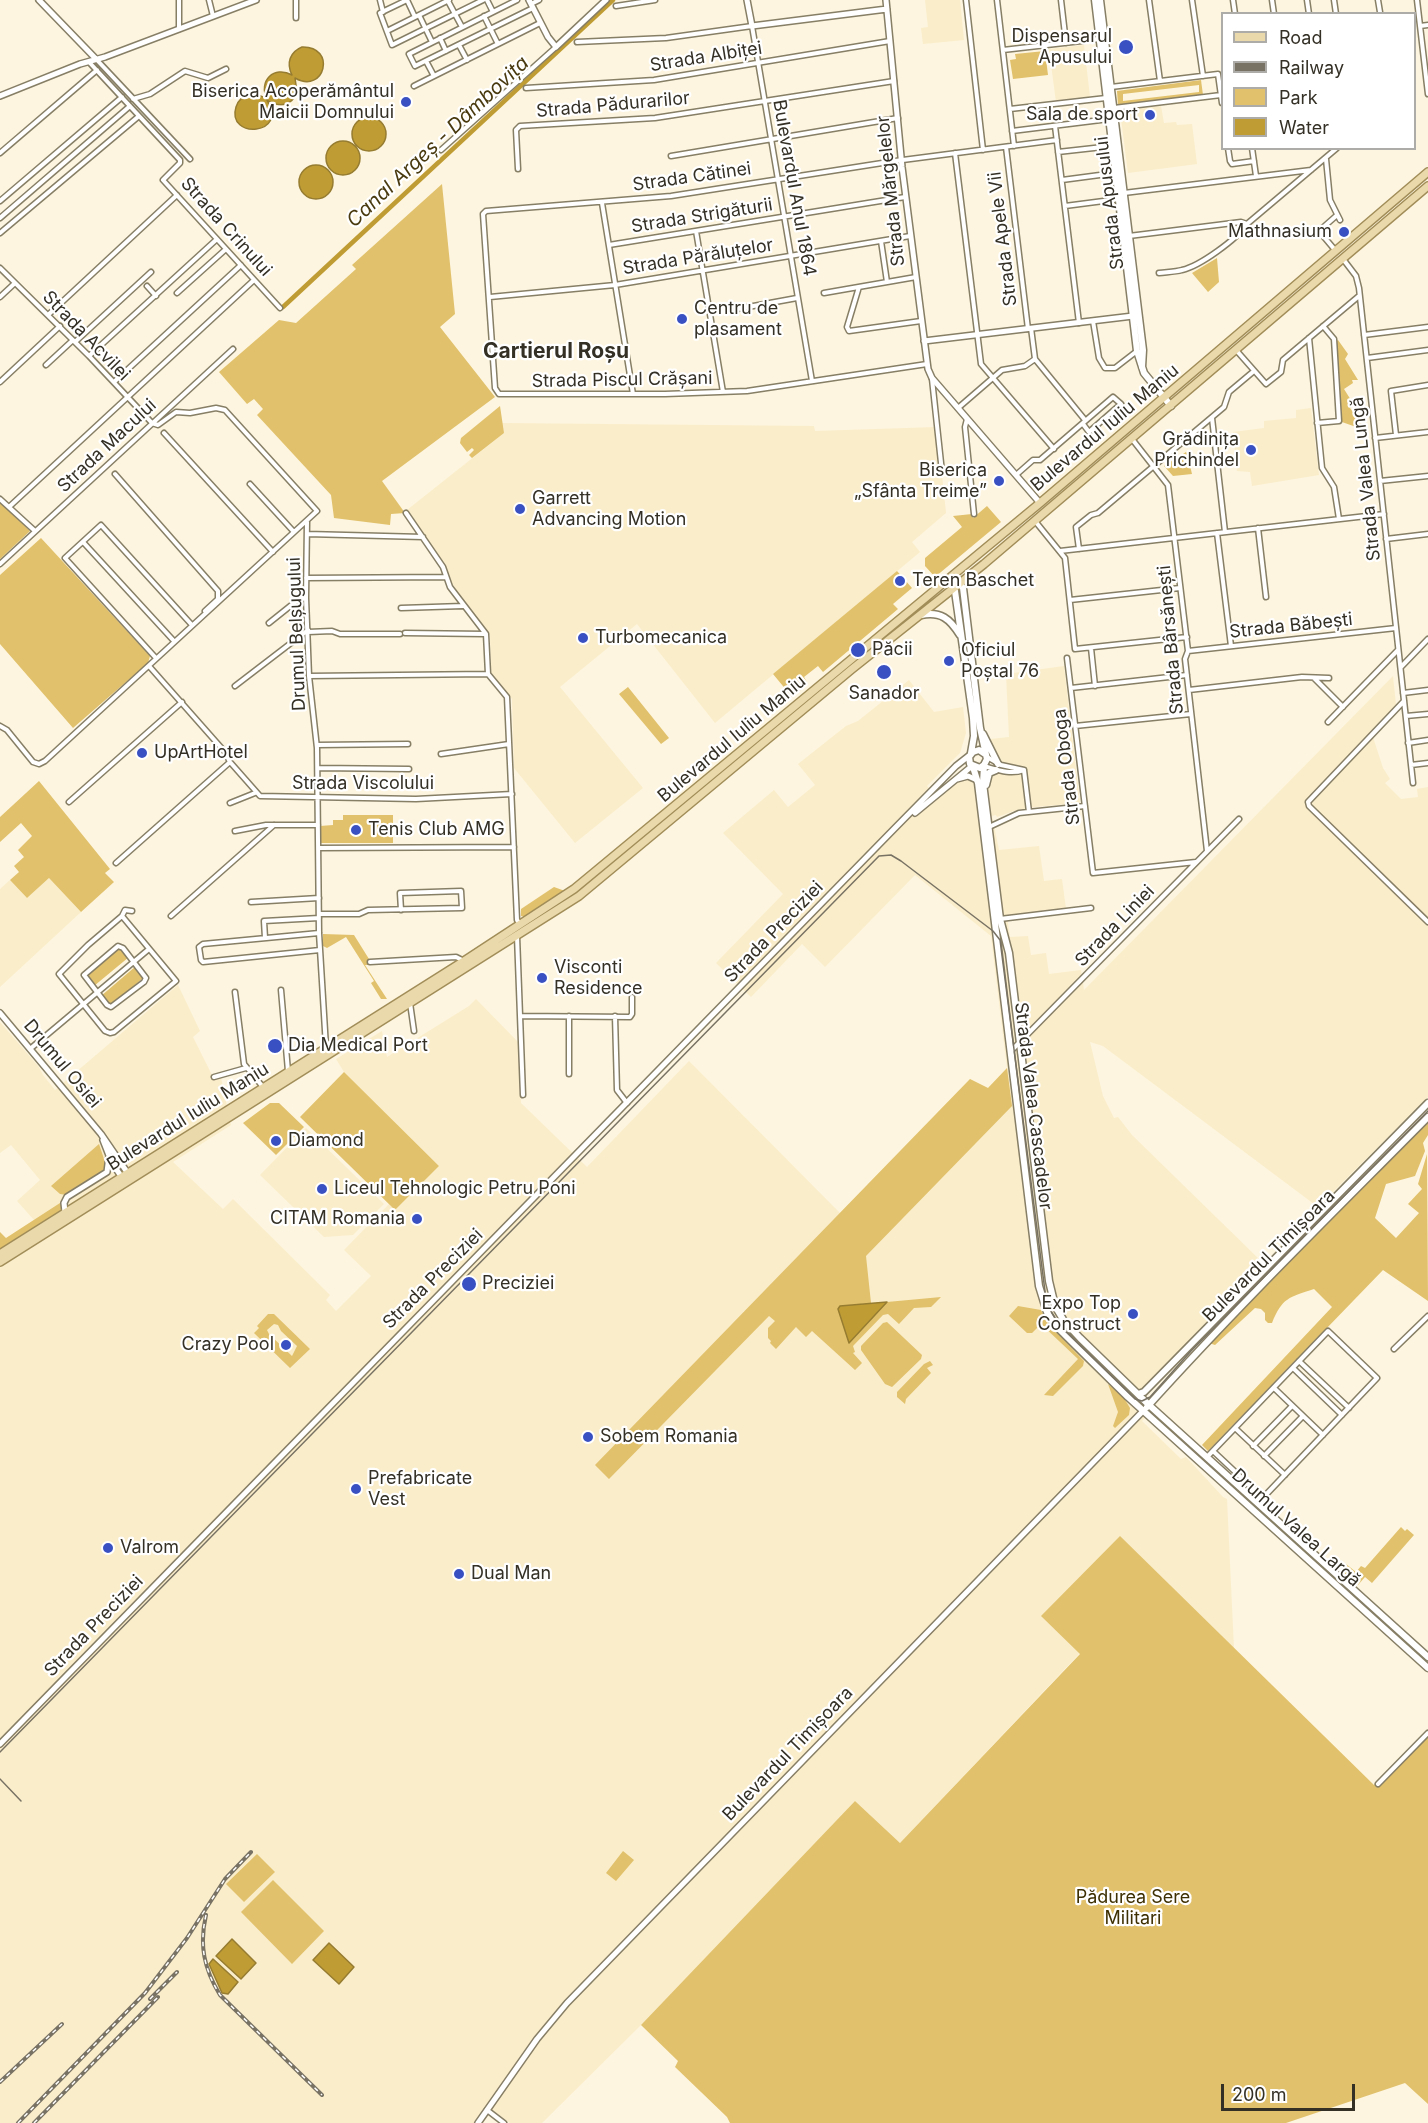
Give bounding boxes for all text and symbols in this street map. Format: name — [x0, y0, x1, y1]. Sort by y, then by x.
legend — [1221, 12, 1416, 150]
place label: Dispensarul Apusului — [1012, 26, 1112, 68]
text: Road — [1279, 27, 1322, 48]
street label: Strada Albiței — [648, 37, 764, 77]
marker: Dispensarul Apusului — [1117, 38, 1135, 56]
water label: Canal Argeș - Dâmbovița — [342, 51, 534, 233]
text: Railway — [1279, 57, 1344, 78]
place label: Biserica Acoperământul Maicii Domnului — [192, 81, 394, 124]
text: Park — [1279, 87, 1318, 108]
street label: Strada Pădurarilor — [535, 88, 691, 122]
marker: Biserica Acoperământul Maicii Domnului — [399, 95, 413, 109]
street label: Bulevardul Anul 1864 — [768, 98, 820, 278]
place label: Sala de sport — [1026, 104, 1138, 126]
marker: Sala de sport — [1143, 108, 1157, 122]
street label: Strada Mărgelelor — [872, 114, 910, 268]
text: Water — [1279, 117, 1329, 138]
street label: Strada Apusului — [1091, 135, 1129, 271]
street label: Strada Cătinei — [631, 158, 753, 196]
street label: Strada Apele Vii — [984, 170, 1022, 308]
street label: Strada Crinului — [176, 173, 276, 281]
street label: Strada Strigăturii — [630, 194, 774, 238]
place label: Mathnasium — [1228, 221, 1332, 243]
marker: Mathnasium — [1337, 225, 1351, 239]
street label: Strada Părăluțelor — [621, 234, 775, 280]
street label: Strada Acvilei — [38, 287, 134, 385]
place label: Centru de plasament — [694, 298, 782, 340]
marker: Centru de plasament — [675, 312, 689, 326]
district label: Cartierul Roșu — [483, 339, 629, 365]
street label: Bulevardul Iuliu Maniu — [1027, 360, 1183, 496]
street label: Strada Piscul Crășani — [531, 368, 713, 392]
street label: Strada Macului — [53, 395, 161, 497]
street label: Strada Valea Lungă — [1347, 396, 1385, 562]
place label: Grădinița Prichindel — [1154, 429, 1239, 472]
marker: Grădinița Prichindel — [1244, 443, 1258, 457]
place label: Biserica „Sfânta Treime” — [854, 460, 987, 502]
marker: Biserica „Sfânta Treime” — [992, 474, 1006, 488]
place label: Garrett Advancing Motion — [532, 488, 686, 530]
marker: Garrett Advancing Motion — [513, 502, 527, 516]
street label: Drumul Belșugului — [284, 557, 310, 711]
street label: Strada Bârsănești — [1154, 565, 1188, 715]
place label: Teren Baschet — [912, 570, 1034, 592]
marker: Teren Baschet — [893, 574, 907, 588]
street label: Strada Băbești — [1228, 609, 1354, 643]
place label: Turbomecanica — [595, 627, 727, 649]
marker: Turbomecanica — [576, 631, 590, 645]
place label: Păcii — [872, 639, 913, 661]
place label: Oficiul Poștal 76 — [961, 640, 1039, 682]
marker: Păcii — [849, 641, 867, 659]
marker: Oficiul Poștal 76 — [942, 654, 956, 668]
marker: Sanador — [875, 663, 893, 681]
street label: Bulevardul Iuliu Maniu — [654, 671, 810, 807]
place label: Sanador — [849, 683, 919, 705]
street label: Strada Oboga — [1049, 708, 1085, 826]
place label: UpArtHotel — [154, 742, 248, 764]
marker: UpArtHotel — [135, 746, 149, 760]
street label: Strada Viscolului — [292, 773, 434, 795]
place label: Tenis Club AMG — [368, 819, 505, 841]
marker: Tenis Club AMG — [349, 823, 363, 837]
street label: Strada Preciziei — [720, 877, 828, 987]
street label: Strada Liniei — [1071, 881, 1159, 971]
place label: Visconti Residence — [554, 957, 643, 1000]
marker: Visconti Residence — [535, 971, 549, 985]
street label: Strada Valea Cascadelor — [1010, 1001, 1056, 1211]
street label: Drumul Osiei — [19, 1015, 105, 1113]
place label: Dia Medical Port — [288, 1035, 428, 1057]
marker: Dia Medical Port — [266, 1037, 284, 1055]
street label: Bulevardul Iuliu Maniu — [103, 1058, 273, 1176]
place label: Diamond — [288, 1130, 364, 1152]
marker: Diamond — [269, 1134, 283, 1148]
place label: Liceul Tehnologic Petru Poni — [334, 1178, 576, 1200]
marker: Liceul Tehnologic Petru Poni — [315, 1182, 329, 1196]
street label: Bulevardul Timișoara — [1198, 1185, 1340, 1327]
place label: CITAM Romania — [270, 1208, 405, 1230]
marker: CITAM Romania — [410, 1212, 424, 1226]
street label: Strada Preciziei — [378, 1224, 488, 1334]
place label: Preciziei — [482, 1273, 554, 1295]
marker: Preciziei — [460, 1275, 478, 1293]
place label: Expo Top Construct — [1037, 1293, 1121, 1336]
marker: Expo Top Construct — [1126, 1307, 1140, 1321]
place label: Crazy Pool — [182, 1334, 274, 1356]
marker: Crazy Pool — [279, 1338, 293, 1352]
place label: Sobem Romania — [600, 1426, 738, 1448]
marker: Sobem Romania — [581, 1430, 595, 1444]
street label: Drumul Valea Largă — [1227, 1464, 1365, 1592]
place label: Prefabricate Vest — [368, 1468, 472, 1510]
marker: Prefabricate Vest — [349, 1482, 363, 1496]
place label: Valrom — [120, 1537, 179, 1559]
marker: Valrom — [101, 1541, 115, 1555]
place label: Dual Man — [471, 1563, 551, 1585]
marker: Dual Man — [452, 1567, 466, 1581]
street label: Strada Preciziei — [40, 1571, 148, 1681]
street label: Bulevardul Timișoara — [718, 1682, 858, 1826]
park label: Pădurea Sere Militari — [1076, 1887, 1190, 1930]
scale bar — [1224, 2072, 1358, 2110]
text: 200 m — [1232, 2084, 1287, 2105]

